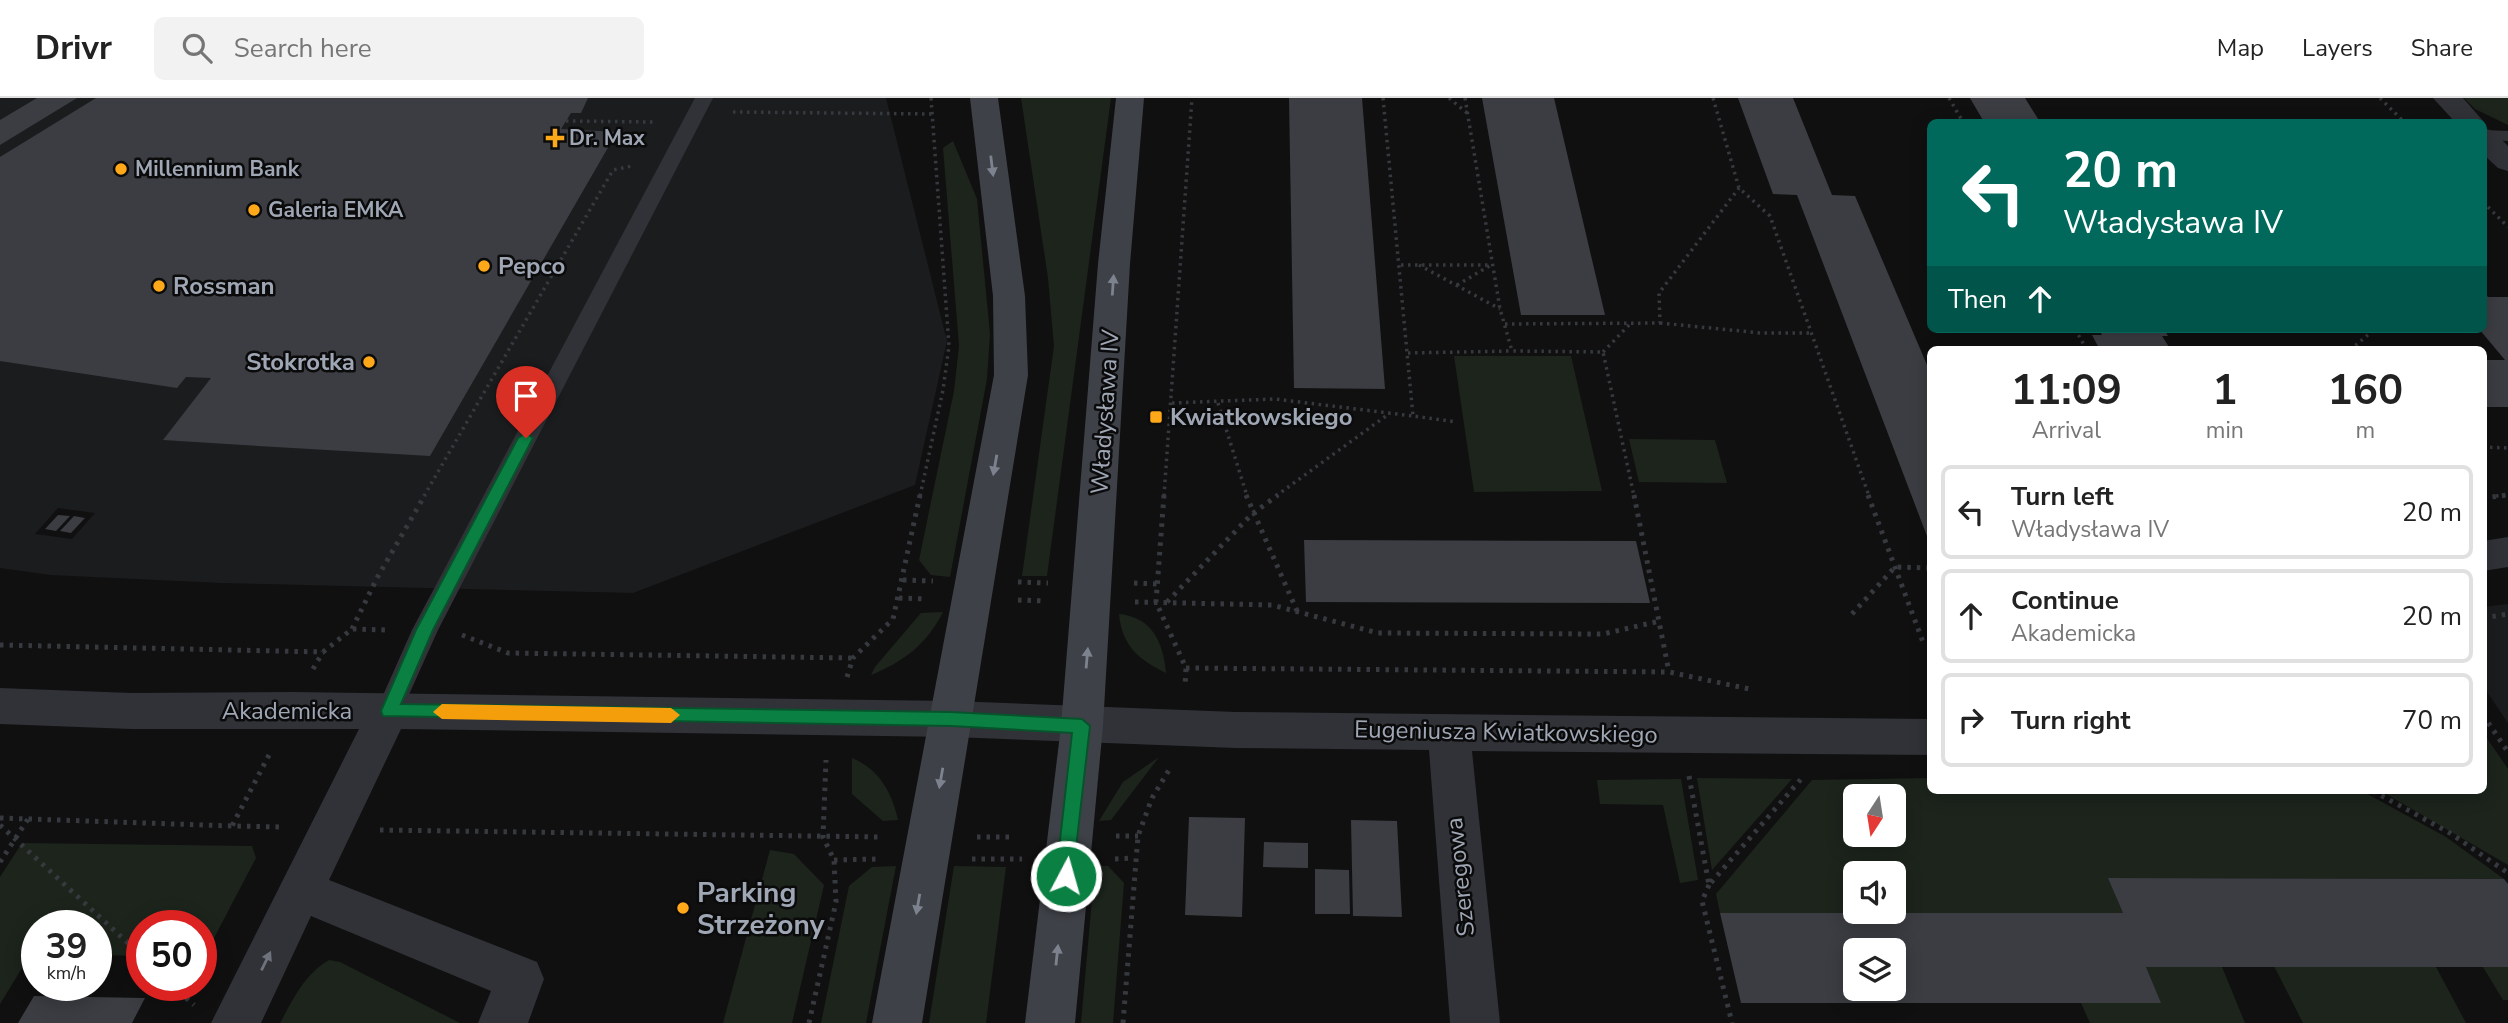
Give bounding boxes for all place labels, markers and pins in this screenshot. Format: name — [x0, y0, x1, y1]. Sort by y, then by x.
place label: Dr. Max — [569, 124, 645, 152]
marker: Dr. Max — [547, 130, 563, 146]
place label: Millennium Bank — [135, 155, 300, 183]
marker: Millennium Bank — [113, 161, 129, 177]
place label: Galeria EMKA — [268, 196, 404, 224]
marker: Galeria EMKA — [246, 202, 262, 218]
place label: Pepco — [498, 250, 565, 282]
marker: Pepco — [476, 258, 492, 274]
place label: Rossman — [173, 270, 275, 302]
marker: Rossman — [151, 278, 167, 294]
place label: Stokrotka — [246, 346, 355, 378]
marker: Stokrotka — [361, 354, 377, 370]
pin — [496, 366, 556, 438]
place label: Kwiatkowskiego — [1170, 401, 1353, 433]
marker: Kwiatkowskiego — [1148, 409, 1164, 425]
place label: Parking Strzeżony — [697, 874, 825, 944]
marker: Parking Strzeżony — [675, 900, 691, 916]

